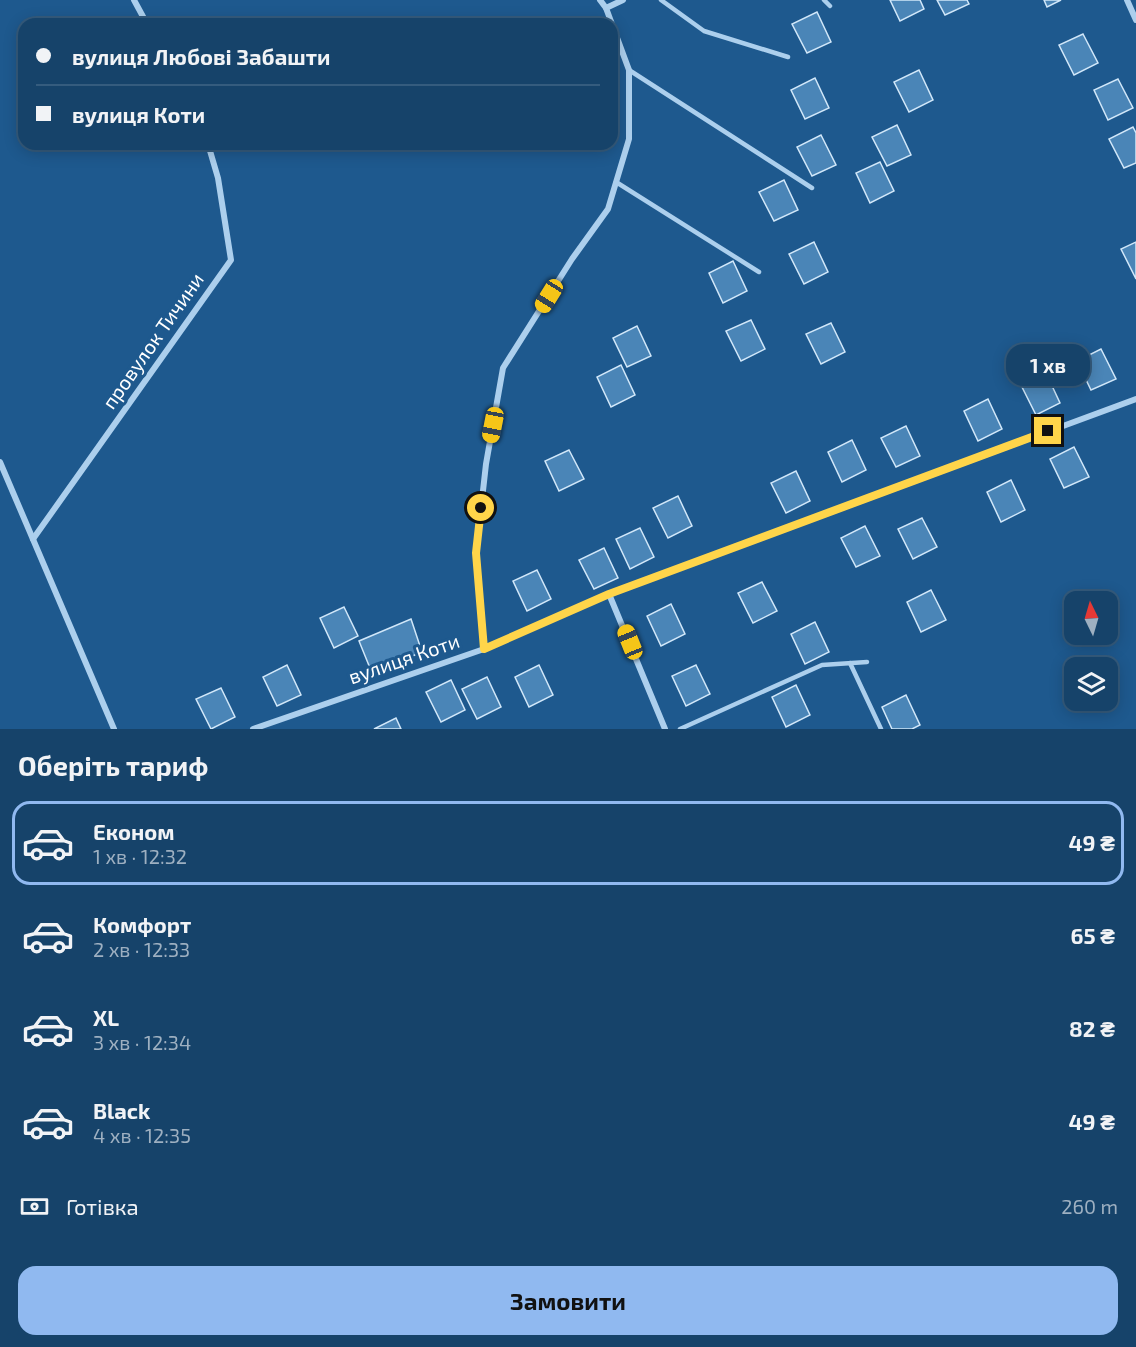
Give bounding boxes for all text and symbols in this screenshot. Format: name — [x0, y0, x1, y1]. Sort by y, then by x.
text: вулиця Любові Забашти — [72, 43, 330, 69]
text: вулиця Коти — [72, 101, 205, 127]
street label: провулок Тичини — [96, 268, 209, 414]
car — [532, 276, 566, 316]
callout: 1 хв — [1006, 344, 1090, 386]
text: 1 хв — [1030, 353, 1066, 377]
car — [481, 406, 505, 444]
route end — [1034, 417, 1061, 444]
route start — [467, 494, 494, 521]
north arrow — [1064, 591, 1118, 645]
map controls — [1064, 591, 1118, 711]
car — [615, 622, 645, 662]
street label: вулиця Коти — [345, 628, 463, 689]
button: layers — [1064, 657, 1118, 711]
text: Оберіть тариф — [18, 749, 208, 781]
icon: car — [21, 816, 75, 870]
text: Економ — [93, 818, 175, 844]
text: 49 ₴ — [1069, 829, 1115, 855]
text: 1 хв · 12:32 — [93, 844, 187, 868]
icon: car — [21, 909, 75, 963]
text: Комфорт — [93, 911, 191, 937]
text: 65 ₴ — [1070, 922, 1115, 948]
text: 2 хв · 12:33 — [93, 937, 190, 961]
icon: car — [21, 1002, 75, 1056]
text: XL — [93, 1004, 119, 1030]
text: 82 ₴ — [1069, 1015, 1115, 1041]
text: 3 хв · 12:34 — [93, 1030, 191, 1054]
icon: car — [21, 1095, 75, 1149]
text: Black — [93, 1097, 150, 1123]
text: 49 ₴ — [1069, 1108, 1115, 1134]
text: 4 хв · 12:35 — [93, 1123, 191, 1147]
icon: cash — [18, 1190, 51, 1223]
text: Готівка — [66, 1193, 139, 1219]
text: 260 m — [1061, 1194, 1118, 1218]
button: Замовити — [18, 1266, 1118, 1335]

